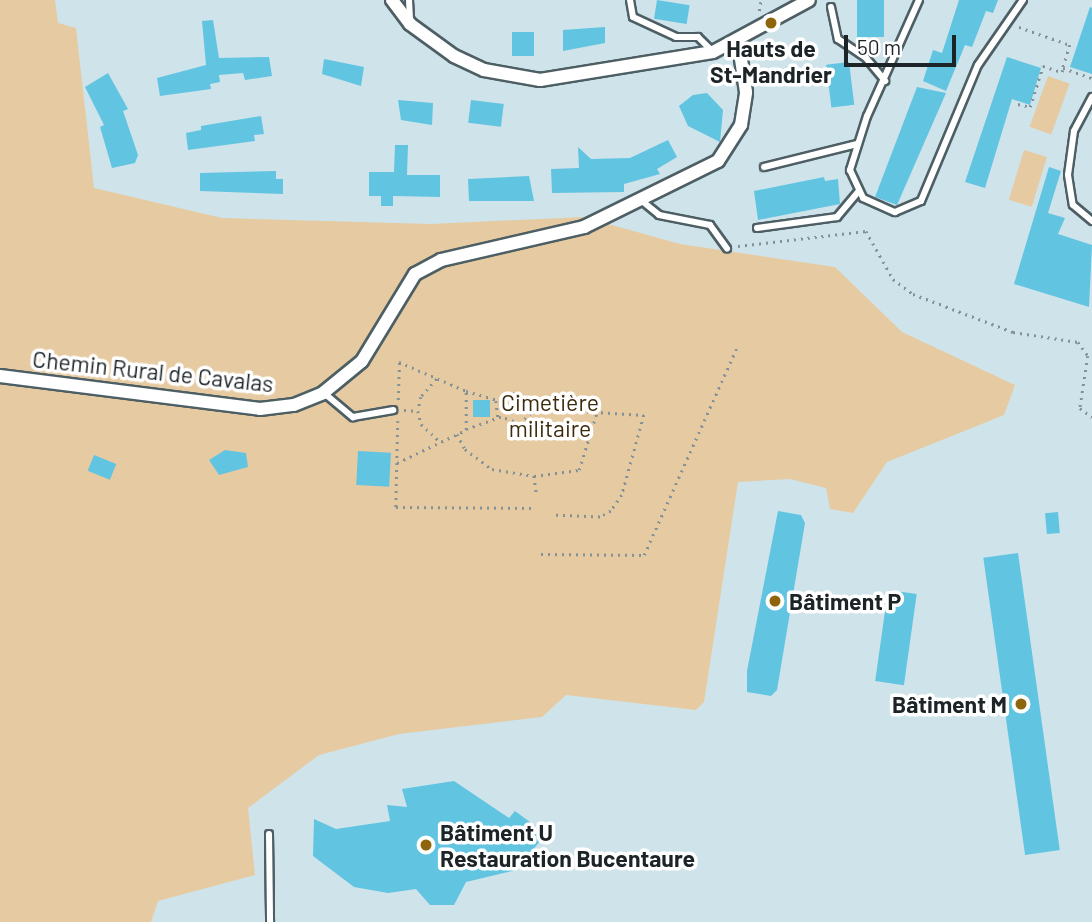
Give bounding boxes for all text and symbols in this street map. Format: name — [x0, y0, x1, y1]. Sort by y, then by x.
marker: Hauts de St-Mandrier — [763, 15, 779, 31]
scale bar — [847, 21, 959, 65]
place label: Hauts de St-Mandrier — [710, 34, 832, 88]
text: 50 m — [857, 34, 901, 59]
street label: Chemin Rural de Cavalas — [31, 345, 275, 397]
park label: Cimetière militaire — [501, 388, 599, 442]
place label: Bâtiment P — [789, 587, 901, 615]
marker: Bâtiment P — [767, 593, 783, 609]
place label: Bâtiment M — [892, 690, 1007, 718]
marker: Bâtiment M — [1013, 696, 1029, 712]
place label: Bâtiment U Restauration Bucentaure — [440, 818, 695, 872]
marker: Bâtiment U Restauration Bucentaure — [418, 837, 434, 853]

